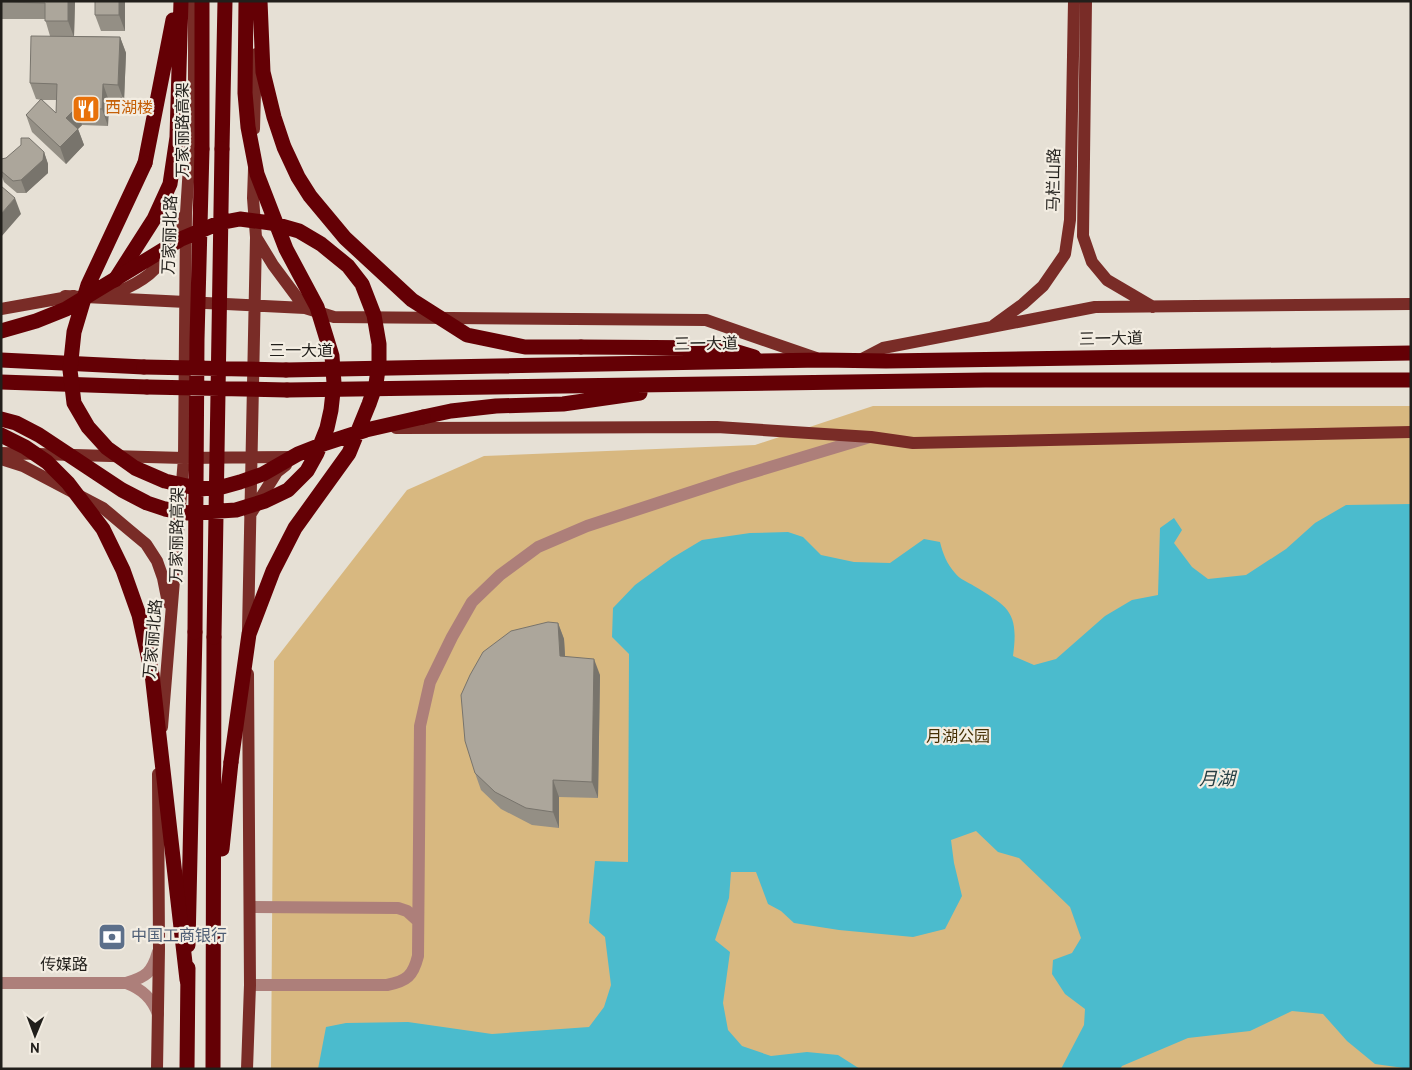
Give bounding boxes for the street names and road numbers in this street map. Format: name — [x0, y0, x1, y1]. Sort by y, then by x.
street label: 万家丽路高架 — [174, 82, 194, 178]
street label: 马栏山路 — [1044, 148, 1066, 212]
street label: 万家丽北路 — [160, 195, 182, 275]
street label: 三一大道 — [1079, 329, 1143, 351]
street label: 三一大道 — [674, 334, 738, 356]
street label: 三一大道 — [269, 342, 333, 362]
street label: 万家丽路高架 — [167, 487, 189, 583]
street label: 万家丽北路 — [141, 598, 167, 680]
street label: 传媒路 — [40, 956, 88, 976]

